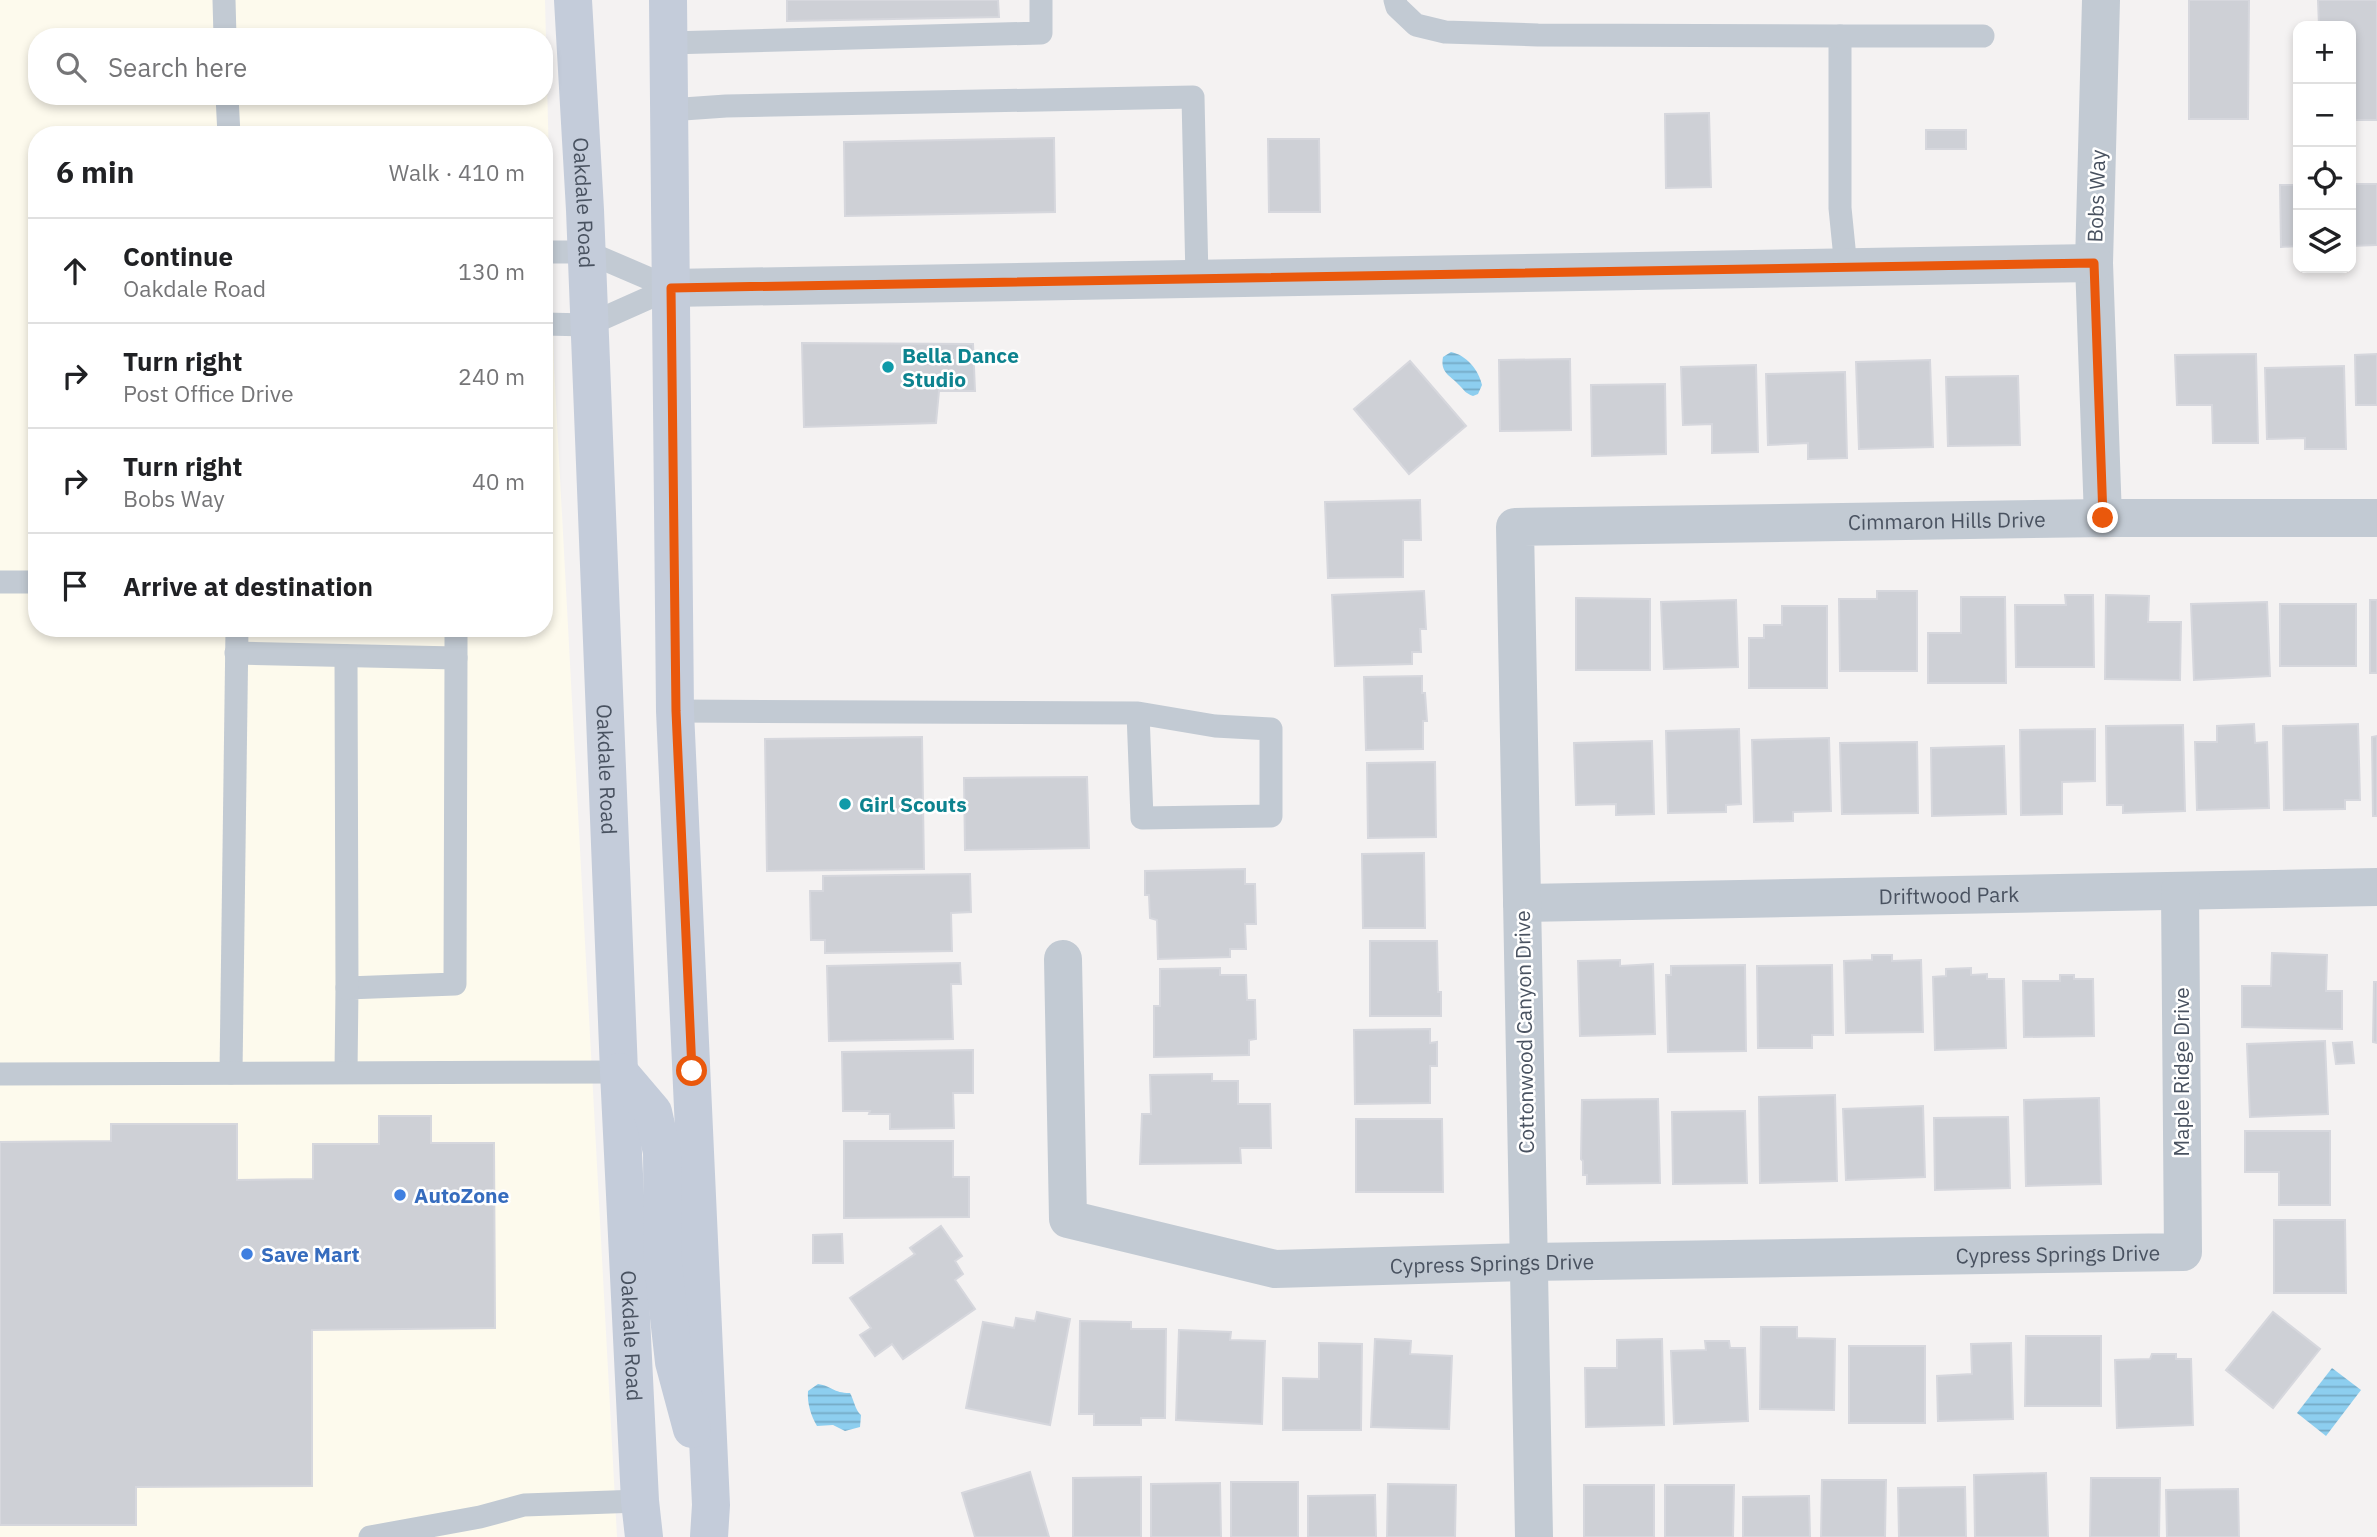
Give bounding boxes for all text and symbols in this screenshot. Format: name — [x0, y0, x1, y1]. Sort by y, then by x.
map controls — [2293, 21, 2356, 273]
button: + — [2293, 21, 2356, 84]
search box — [28, 28, 553, 105]
icon: search — [52, 48, 90, 86]
text: Search here — [108, 50, 247, 84]
button: − — [2293, 84, 2356, 147]
street label: Oakdale Road — [567, 137, 601, 269]
button: locate — [2293, 147, 2356, 210]
street label: Bobs Way — [2080, 149, 2112, 243]
text: 6 min — [56, 152, 134, 191]
text: Walk · 410 m — [389, 157, 525, 187]
button: layers — [2293, 210, 2356, 273]
text: Continue — [123, 239, 233, 273]
icon: ahead — [56, 252, 94, 290]
text: 130 m — [458, 256, 525, 286]
text: Oakdale Road — [123, 273, 266, 303]
place label: Bella Dance Studio — [902, 341, 1019, 393]
text: Turn right — [123, 344, 242, 378]
icon: right — [56, 357, 94, 395]
marker: Bella Dance Studio — [880, 359, 896, 375]
text: 240 m — [458, 361, 525, 391]
text: Post Office Drive — [123, 378, 294, 408]
text: Turn right — [123, 449, 242, 483]
icon: right — [56, 462, 94, 500]
text: 40 m — [472, 466, 525, 496]
text: Bobs Way — [123, 483, 225, 513]
route end — [2087, 502, 2118, 533]
street label: Cimmaron Hills Drive — [1848, 505, 2046, 536]
icon: arrive — [56, 567, 94, 605]
text: Arrive at destination — [123, 569, 373, 603]
street label: Oakdale Road — [590, 703, 624, 835]
place label: Girl Scouts — [859, 790, 967, 818]
marker: Girl Scouts — [837, 796, 853, 812]
street label: Driftwood Park — [1878, 880, 2019, 910]
street label: Cottonwood Canyon Drive — [1508, 910, 1540, 1154]
street label: Maple Ridge Drive — [2167, 987, 2195, 1157]
route start — [676, 1055, 707, 1086]
place label: AutoZone — [414, 1181, 510, 1209]
marker: AutoZone — [392, 1187, 408, 1203]
street label: Cypress Springs Drive — [1955, 1238, 2160, 1269]
place label: Save Mart — [261, 1240, 360, 1268]
marker: Save Mart — [239, 1246, 255, 1262]
street label: Cypress Springs Drive — [1389, 1247, 1594, 1280]
street label: Oakdale Road — [615, 1270, 649, 1402]

